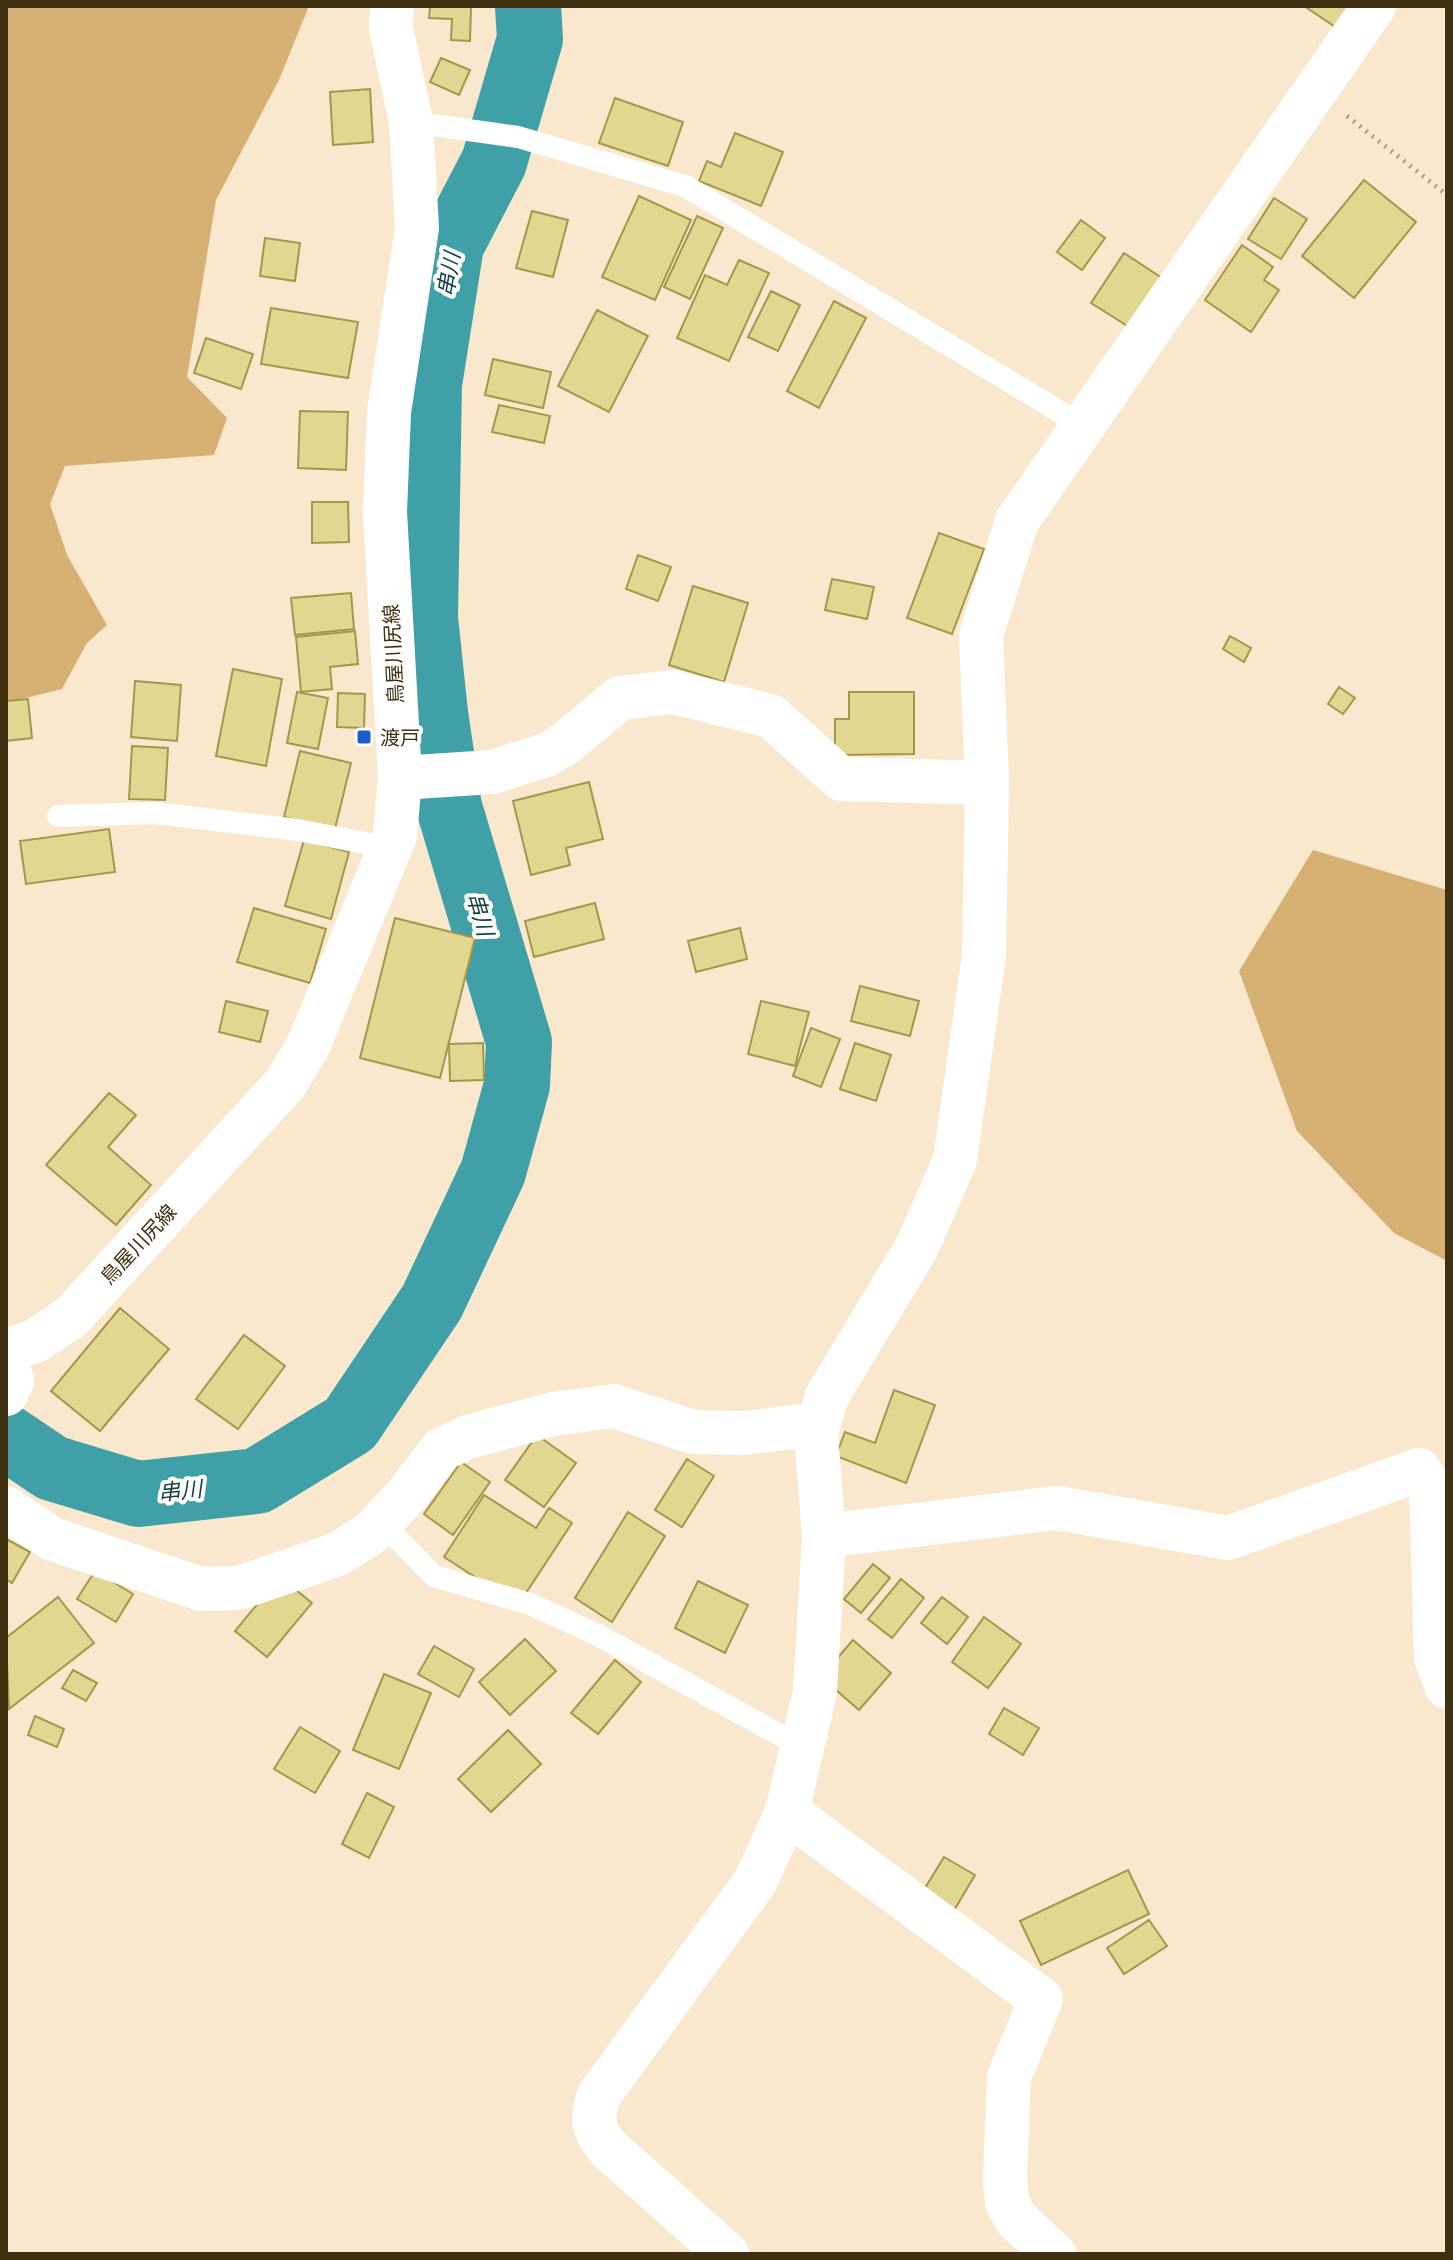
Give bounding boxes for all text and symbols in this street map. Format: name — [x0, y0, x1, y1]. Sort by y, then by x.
water label: 串川 — [432, 248, 464, 298]
street label: 鳥屋川尻線 — [379, 603, 407, 705]
place label: 渡戸 — [380, 726, 420, 749]
marker: 渡戸 — [355, 728, 373, 746]
water label: 串川 — [463, 889, 500, 941]
street label: 鳥屋川尻線 — [95, 1200, 181, 1288]
water label: 串川 — [157, 1475, 205, 1505]

